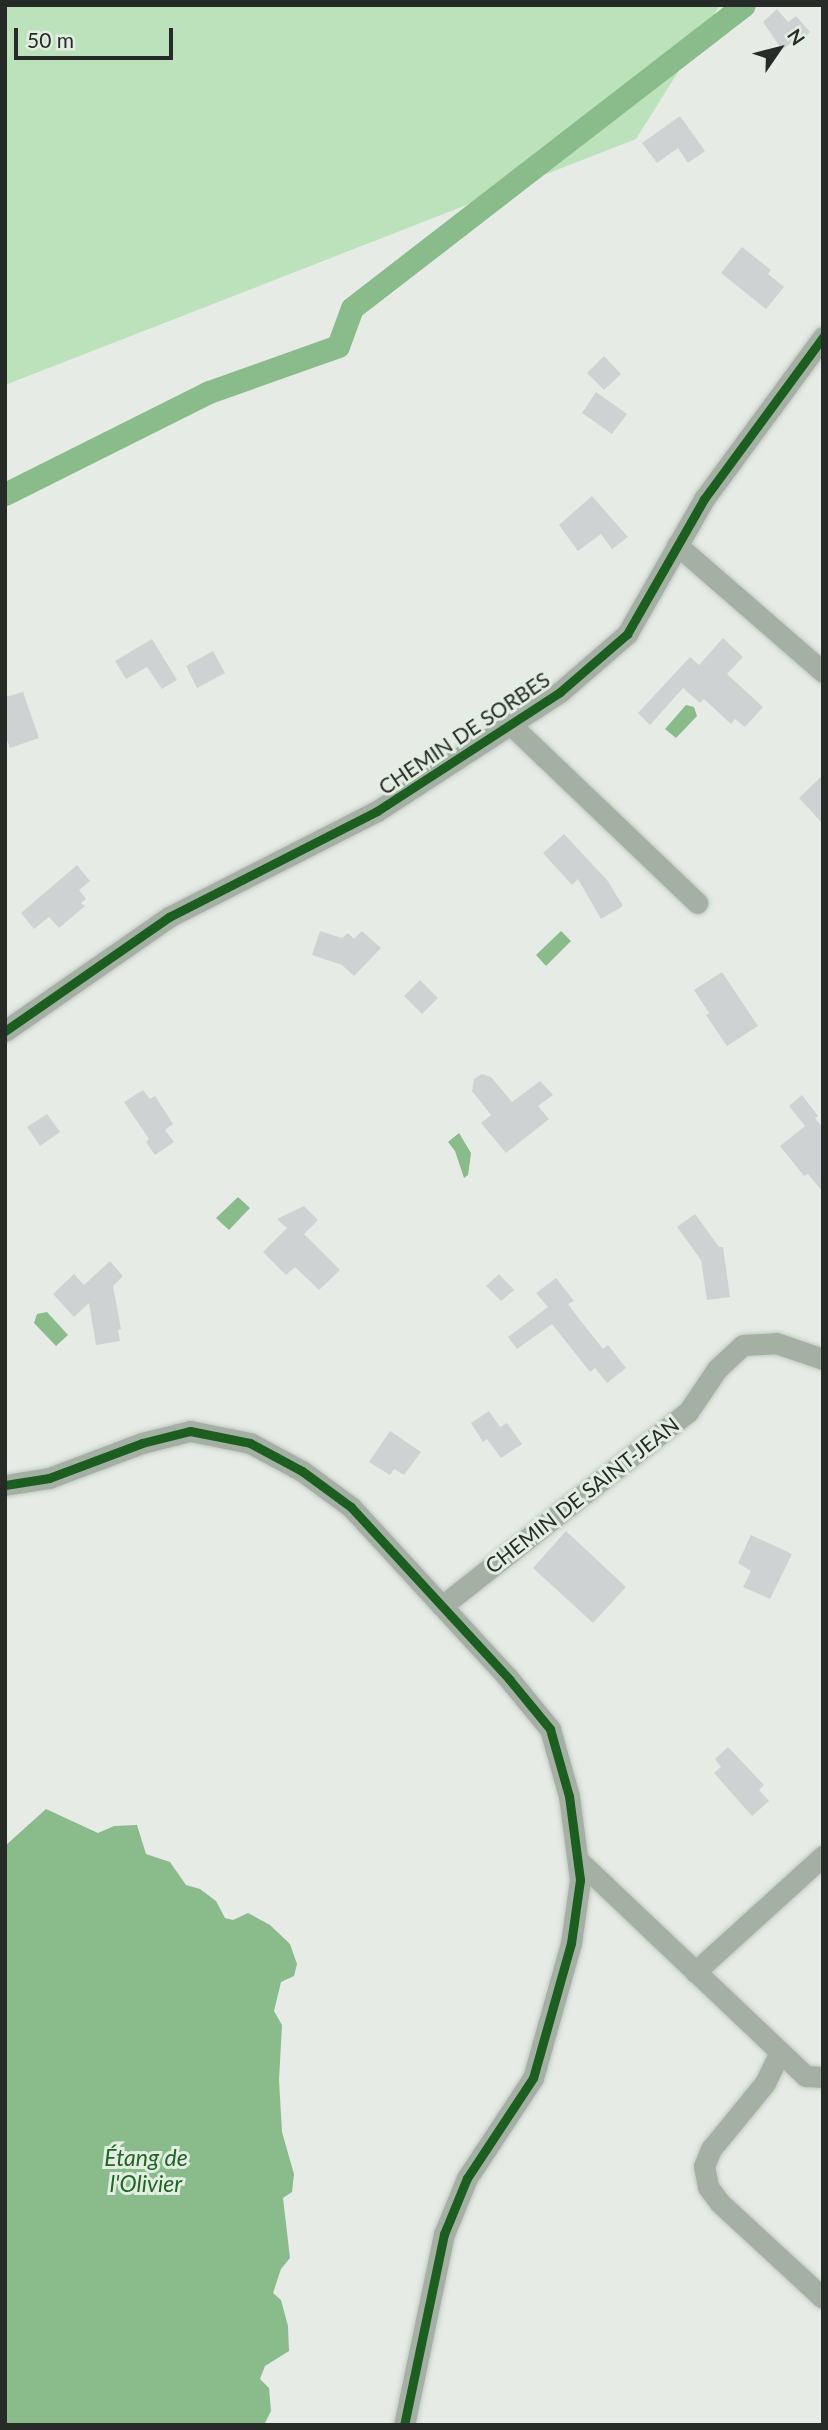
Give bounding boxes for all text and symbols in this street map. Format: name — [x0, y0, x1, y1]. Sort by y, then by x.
scale bar — [18, 14, 177, 58]
north arrow — [744, 14, 814, 84]
text: N — [783, 24, 810, 49]
text: 50 m — [27, 27, 74, 52]
street label: CHEMIN DE SORBES — [374, 666, 554, 800]
street label: CHEMIN DE SAINT-JEAN — [480, 1412, 684, 1578]
water label: Étang de l'Olivier — [104, 2143, 188, 2197]

